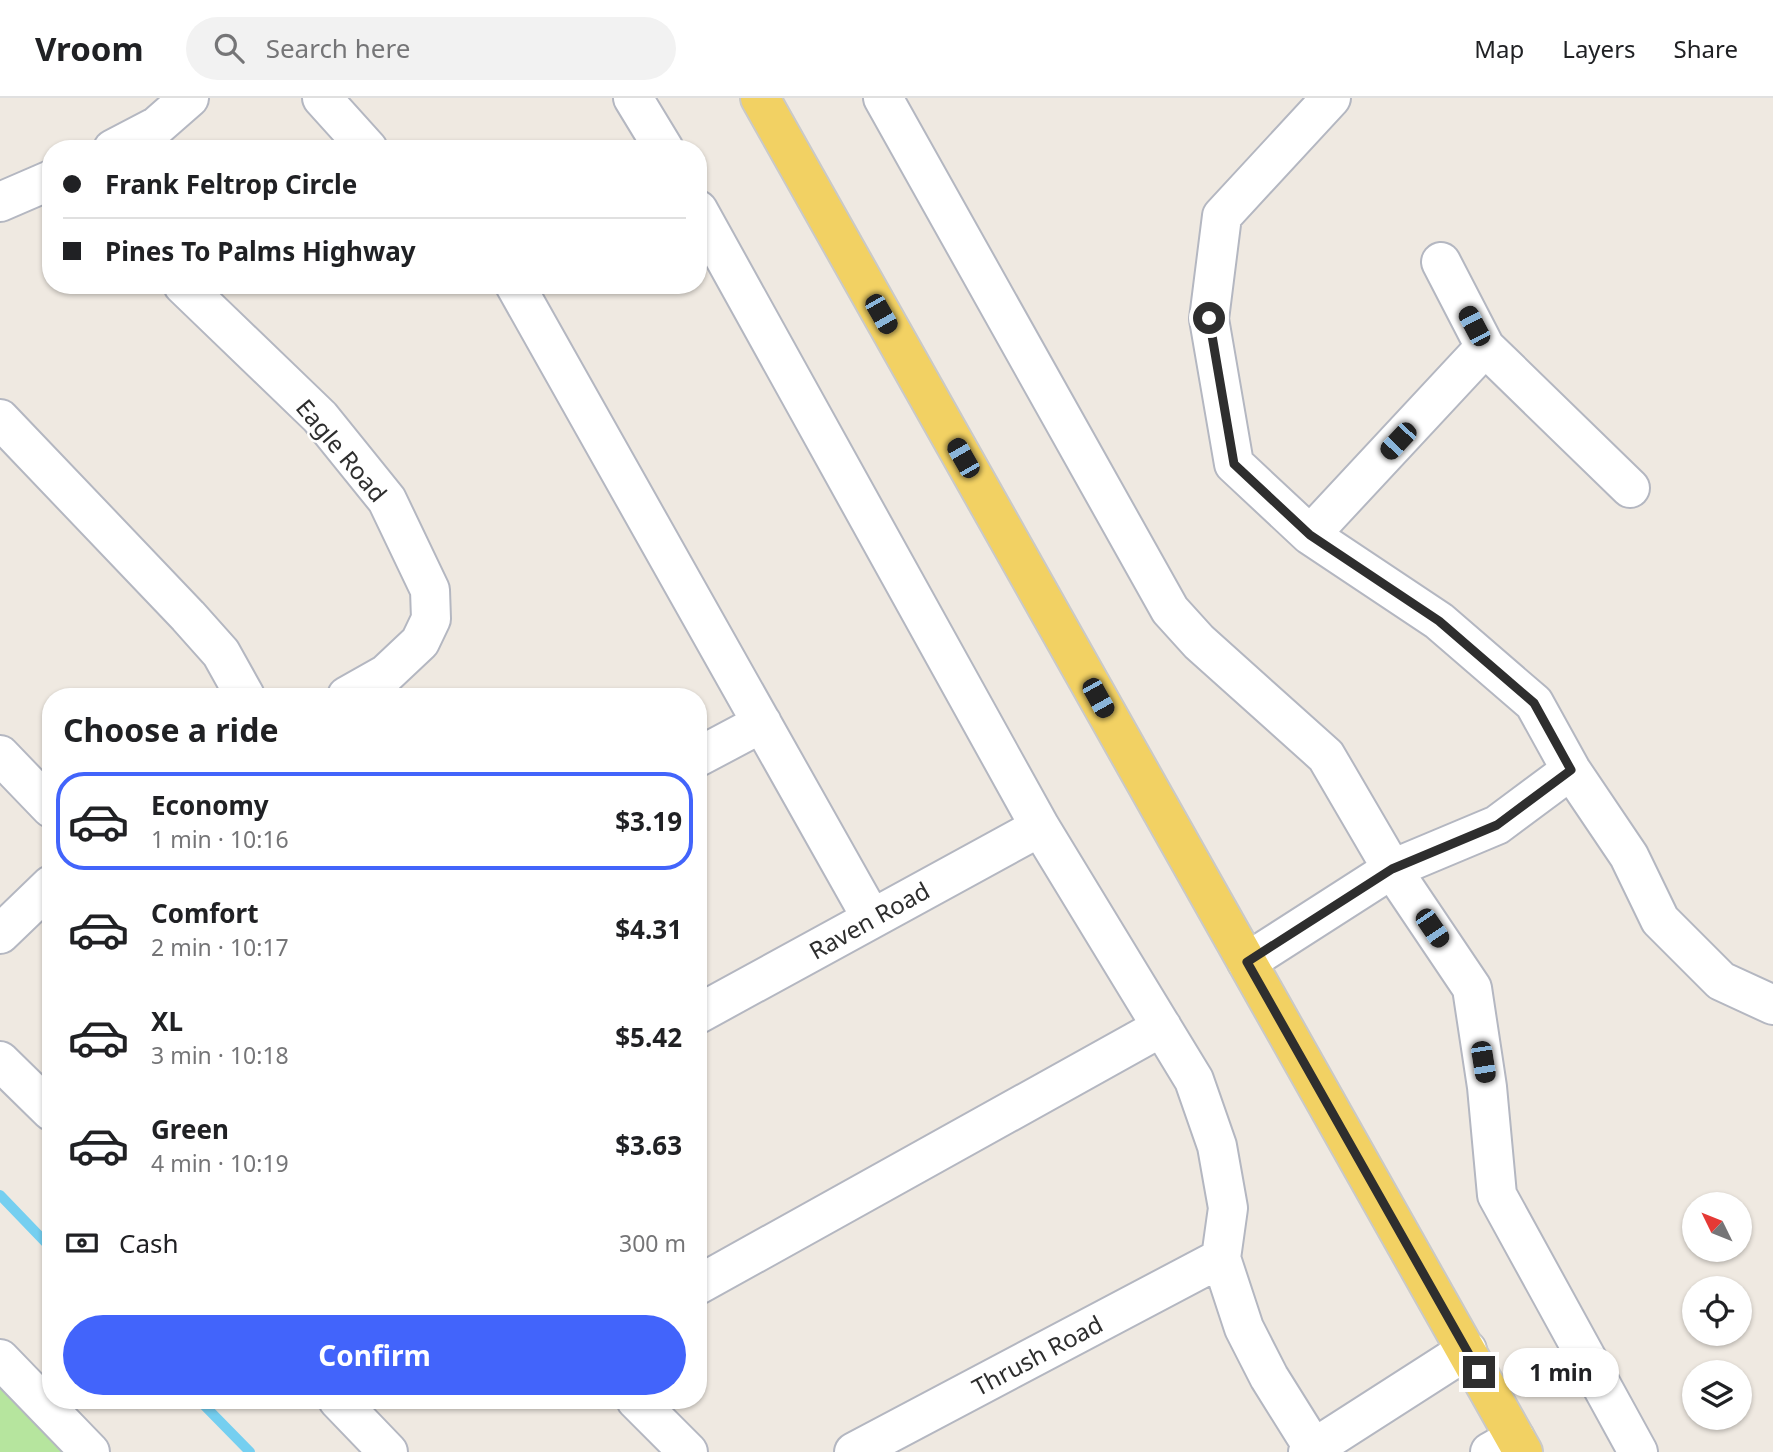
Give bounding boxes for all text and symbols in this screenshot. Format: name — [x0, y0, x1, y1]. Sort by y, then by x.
search box — [186, 17, 676, 80]
text: Vroom — [35, 26, 144, 71]
icon: search — [210, 29, 248, 67]
text: Search here — [266, 30, 410, 66]
text: Map — [1474, 32, 1524, 65]
text: Layers — [1562, 32, 1636, 65]
text: Share — [1674, 32, 1738, 65]
text: Frank Feltrop Circle — [105, 166, 357, 202]
text: Pines To Palms Highway — [105, 233, 416, 269]
car — [862, 291, 901, 337]
route start — [1193, 302, 1225, 334]
car — [1455, 303, 1494, 349]
street label: Eagle Road — [289, 391, 395, 509]
car — [1376, 418, 1421, 464]
car — [944, 435, 983, 481]
car — [1079, 675, 1118, 721]
text: Choose a ride — [63, 708, 279, 751]
text: Economy — [151, 787, 269, 823]
icon: car — [67, 790, 130, 853]
text: $3.19 — [615, 803, 682, 839]
text: 1 min · 10:16 — [151, 823, 289, 855]
street label: Raven Road — [803, 873, 935, 967]
text: Comfort — [151, 895, 259, 931]
icon: car — [67, 898, 130, 961]
car — [1412, 905, 1453, 951]
text: $4.31 — [615, 911, 682, 947]
text: 2 min · 10:17 — [151, 931, 289, 963]
text: XL — [151, 1003, 183, 1039]
icon: car — [67, 1006, 130, 1069]
text: $5.42 — [615, 1019, 682, 1055]
text: 3 min · 10:18 — [151, 1039, 289, 1071]
car — [1470, 1040, 1497, 1084]
text: Green — [151, 1111, 229, 1147]
icon: car — [67, 1114, 130, 1177]
text: $3.63 — [615, 1127, 682, 1163]
text: 4 min · 10:19 — [151, 1147, 289, 1179]
north arrow — [1682, 1192, 1752, 1262]
map controls — [1682, 1192, 1752, 1430]
icon: cash — [63, 1224, 101, 1262]
text: Cash — [119, 1225, 179, 1261]
text: 300 m — [619, 1227, 686, 1259]
button: locate — [1682, 1276, 1752, 1346]
street label: Thrush Road — [966, 1307, 1108, 1403]
button: Confirm — [63, 1315, 686, 1395]
callout: 1 min — [1504, 1348, 1619, 1396]
route end — [1463, 1356, 1495, 1388]
text: 1 min — [1529, 1356, 1593, 1388]
button: layers — [1682, 1360, 1752, 1430]

